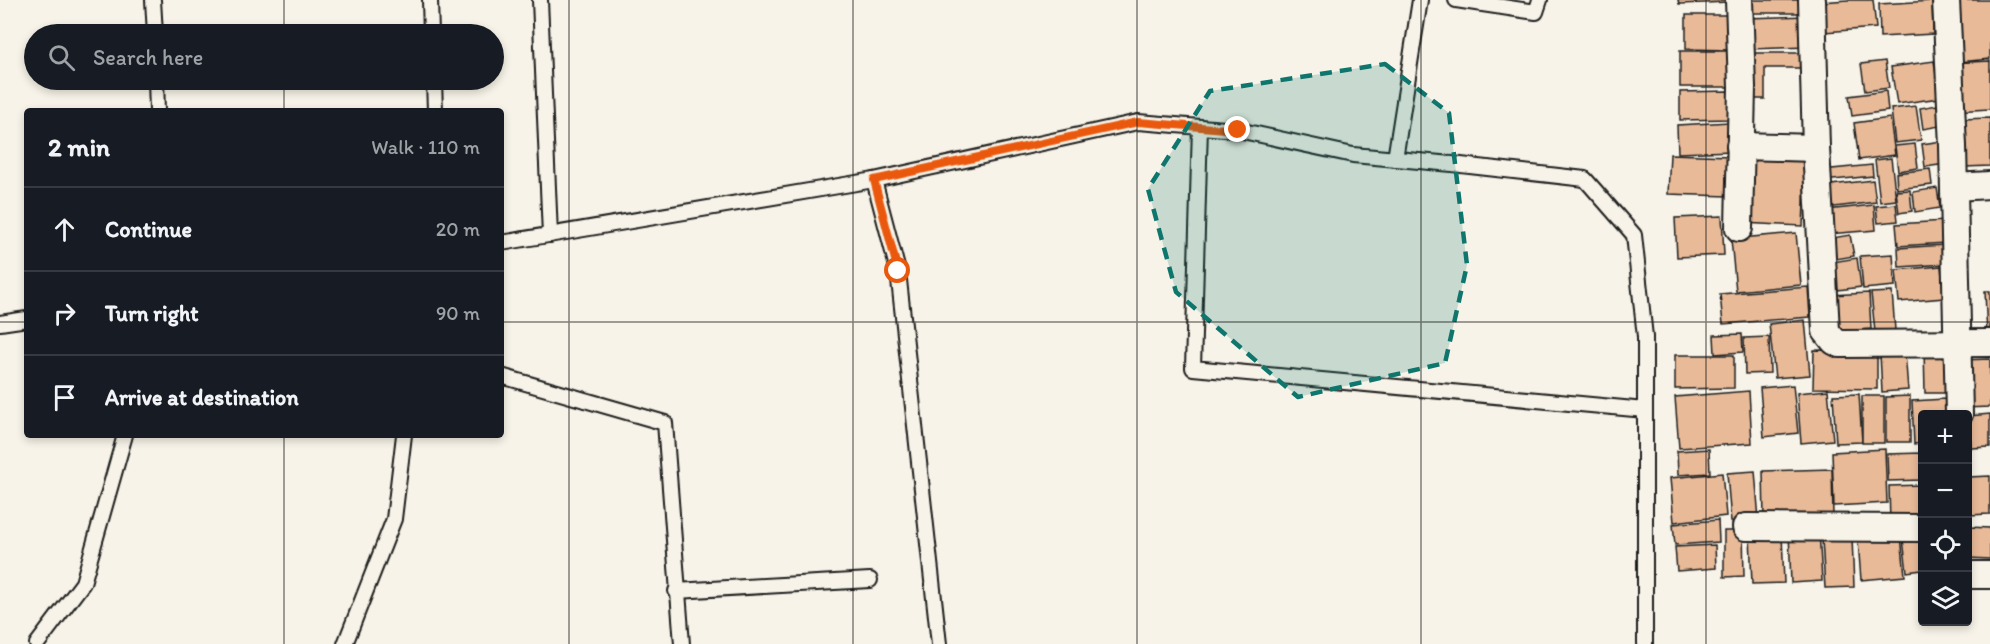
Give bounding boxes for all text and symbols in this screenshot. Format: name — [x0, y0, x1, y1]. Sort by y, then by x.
search box — [24, 24, 504, 90]
icon: search — [45, 41, 78, 74]
text: Search here — [93, 44, 203, 71]
route end — [1224, 116, 1250, 142]
text: 2 min — [48, 131, 110, 163]
text: Walk · 110 m — [371, 135, 480, 159]
icon: ahead — [48, 213, 81, 246]
text: Continue — [105, 216, 192, 243]
text: 20 m — [436, 217, 480, 241]
route start — [884, 257, 910, 283]
icon: right — [48, 297, 81, 330]
text: Turn right — [105, 300, 199, 327]
text: 90 m — [436, 301, 480, 325]
icon: arrive — [48, 381, 81, 414]
text: Arrive at destination — [105, 384, 299, 411]
map controls — [1918, 410, 1972, 626]
button: + — [1918, 410, 1972, 464]
button: − — [1918, 464, 1972, 518]
button: locate — [1918, 518, 1972, 572]
button: layers — [1918, 572, 1972, 626]

